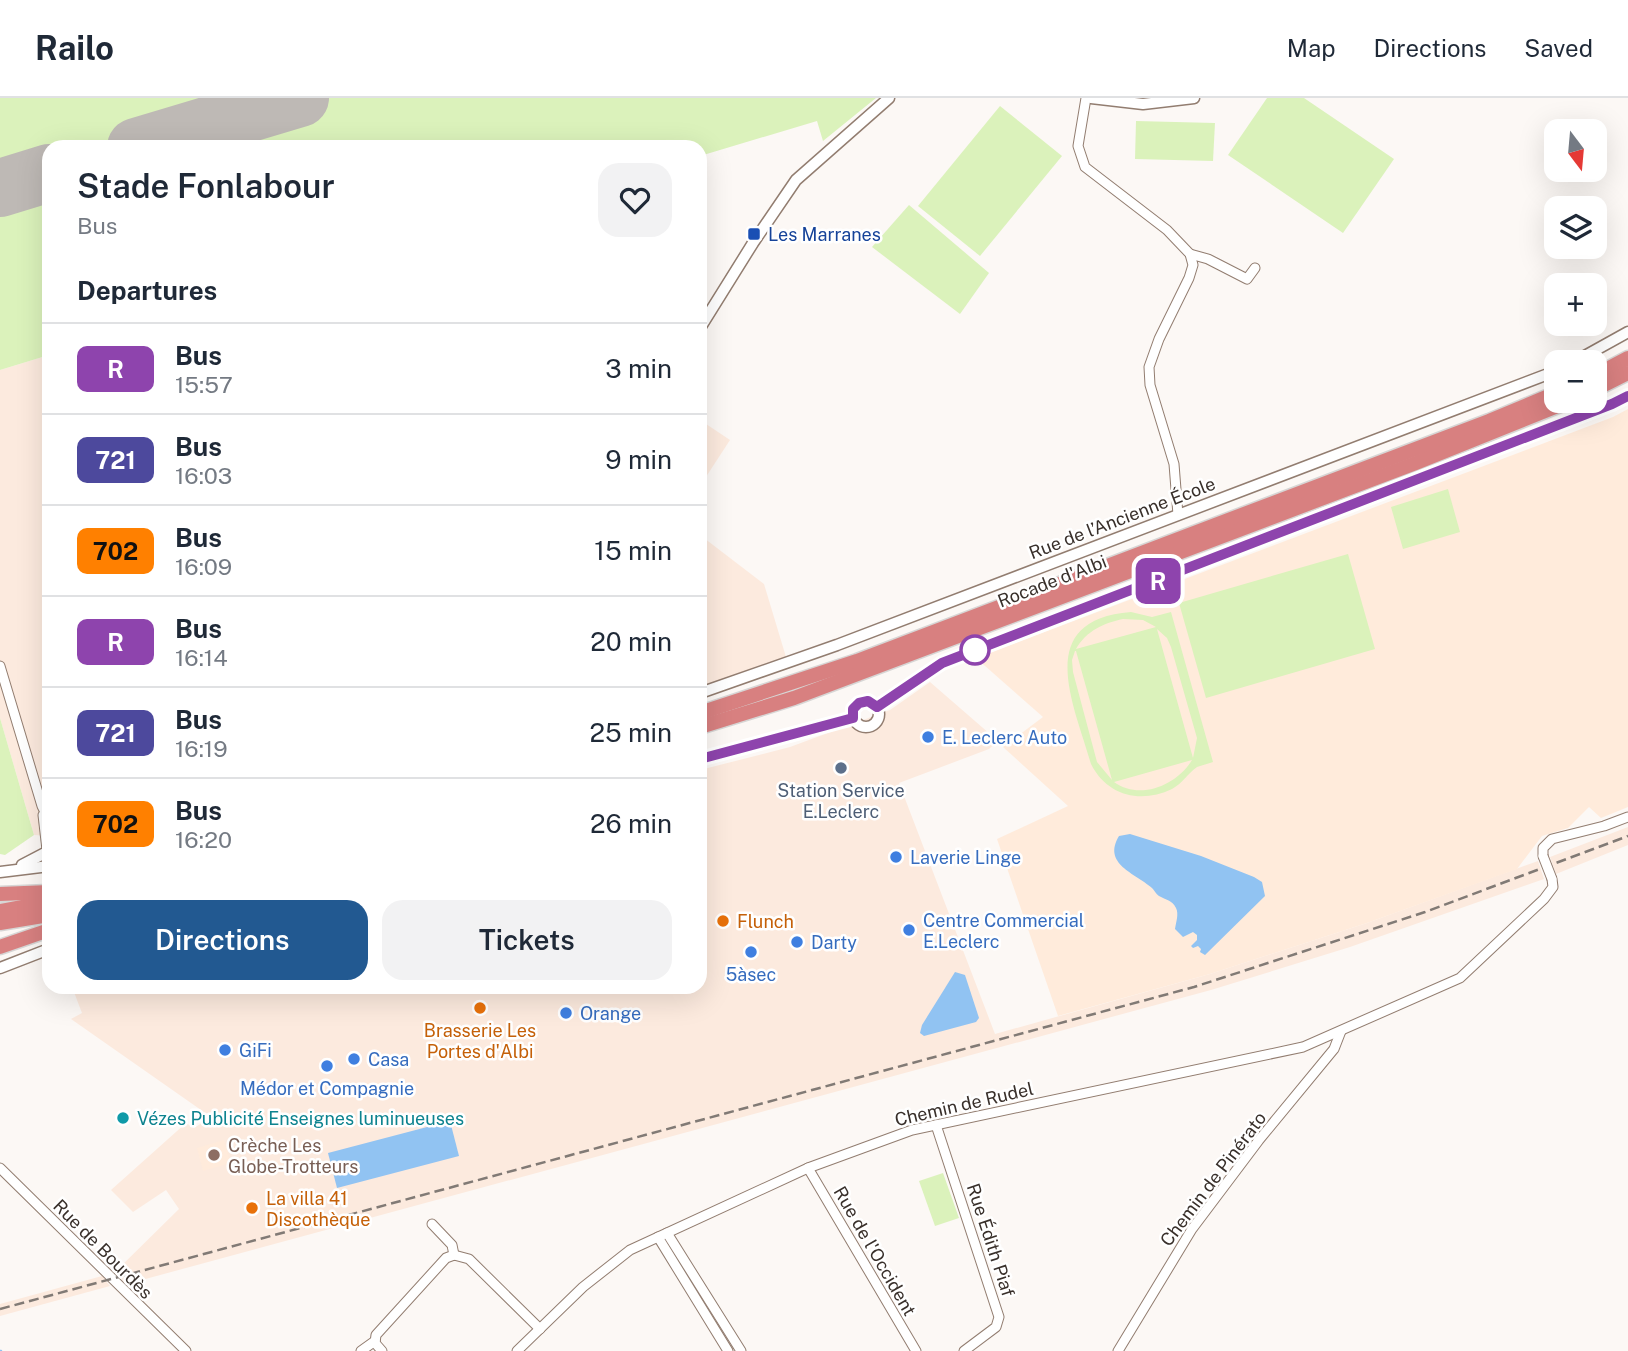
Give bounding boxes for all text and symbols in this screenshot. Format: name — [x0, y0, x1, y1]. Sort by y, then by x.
text: Railo — [35, 29, 114, 67]
text: Map — [1287, 34, 1336, 62]
text: Directions — [1374, 34, 1486, 62]
text: Saved — [1524, 34, 1593, 62]
north arrow — [1544, 119, 1606, 182]
map controls — [1544, 119, 1607, 413]
button: heart — [598, 163, 672, 237]
text: Stade Fonlabour — [77, 167, 335, 205]
button: layers — [1544, 196, 1607, 259]
text: Bus — [77, 212, 117, 239]
place label: Les Marranes — [768, 224, 881, 245]
marker: Les Marranes — [746, 226, 762, 242]
button: + — [1544, 273, 1607, 336]
text: Departures — [77, 275, 217, 306]
text: Bus — [175, 340, 222, 371]
button: − — [1544, 350, 1607, 413]
text: 3 min — [605, 353, 672, 384]
text: R — [107, 355, 124, 383]
text: 15:57 — [175, 371, 233, 398]
text: Bus — [175, 431, 222, 462]
text: 9 min — [605, 444, 672, 475]
text: 721 — [95, 446, 136, 474]
text: 16:03 — [175, 462, 232, 489]
street label: Rue de l’Ancienne École — [1026, 472, 1218, 563]
text: Bus — [175, 522, 222, 553]
text: 15 min — [594, 535, 672, 566]
text: 702 — [93, 537, 138, 565]
street label: Rocade d'Albi — [995, 551, 1109, 611]
text: 16:09 — [175, 553, 232, 580]
line badge: R — [1135, 558, 1181, 604]
text: R — [1150, 567, 1166, 595]
text: Bus — [175, 613, 222, 644]
text: 20 min — [590, 626, 672, 657]
text: R — [107, 628, 124, 656]
unlabelled marker — [960, 635, 990, 665]
text: 16:14 — [175, 644, 228, 671]
text: Bus — [175, 704, 222, 735]
text: 25 min — [589, 717, 672, 748]
text: 721 — [95, 719, 136, 747]
place label: E. Leclerc Auto — [942, 727, 1067, 748]
marker: E. Leclerc Auto — [920, 729, 936, 745]
text: 16:19 — [175, 735, 228, 762]
marker: Station Service E.Leclerc — [833, 760, 849, 776]
place label: Station Service E.Leclerc — [777, 780, 905, 822]
text: Bus — [175, 795, 222, 826]
text: 26 min — [590, 808, 672, 839]
text: 702 — [93, 810, 138, 838]
text: 16:20 — [175, 826, 232, 853]
place label: Laverie Linge — [910, 847, 1021, 868]
marker: Laverie Linge — [888, 849, 904, 865]
button: Directions — [77, 900, 368, 980]
button: Tickets — [382, 900, 672, 980]
place label: Centre Commercial E.Leclerc — [923, 910, 1084, 952]
place label: Flunch — [737, 911, 794, 932]
marker: Flunch — [715, 913, 731, 929]
marker: Centre Commercial E.Leclerc — [901, 922, 917, 938]
place label: Darty — [811, 932, 857, 953]
marker: Darty — [789, 934, 805, 950]
marker: 5àsec — [743, 944, 759, 960]
place label: 5àsec — [726, 964, 776, 985]
marker: Brasserie Les Portes d'Albi — [472, 1000, 488, 1016]
place label: Orange — [580, 1003, 641, 1024]
marker: Orange — [558, 1005, 574, 1021]
place label: Brasserie Les Portes d'Albi — [424, 1020, 536, 1062]
place label: GiFi — [239, 1040, 272, 1061]
marker: GiFi — [217, 1042, 233, 1058]
place label: Casa — [368, 1049, 409, 1070]
marker: Casa — [346, 1051, 362, 1067]
marker: Médor et Compagnie — [319, 1058, 335, 1074]
place label: Médor et Compagnie — [240, 1078, 414, 1099]
street label: Chemin de Rudel — [893, 1078, 1035, 1130]
place label: Vézes Publicité Enseignes luminueuses — [137, 1108, 464, 1129]
street label: Chemin de Pinérato — [1156, 1108, 1270, 1250]
marker: Vézes Publicité Enseignes luminueuses — [115, 1110, 131, 1126]
place label: Crèche Les Globe-Trotteurs — [228, 1135, 358, 1177]
marker: Crèche Les Globe-Trotteurs — [206, 1147, 222, 1163]
street label: Rue Édith Piaf — [963, 1180, 1020, 1299]
street label: Rue de l'Occident — [829, 1183, 921, 1319]
place label: La villa 41 Discothèque — [266, 1188, 370, 1230]
street label: Rue de Bourdès — [49, 1195, 157, 1303]
marker: La villa 41 Discothèque — [244, 1200, 260, 1216]

